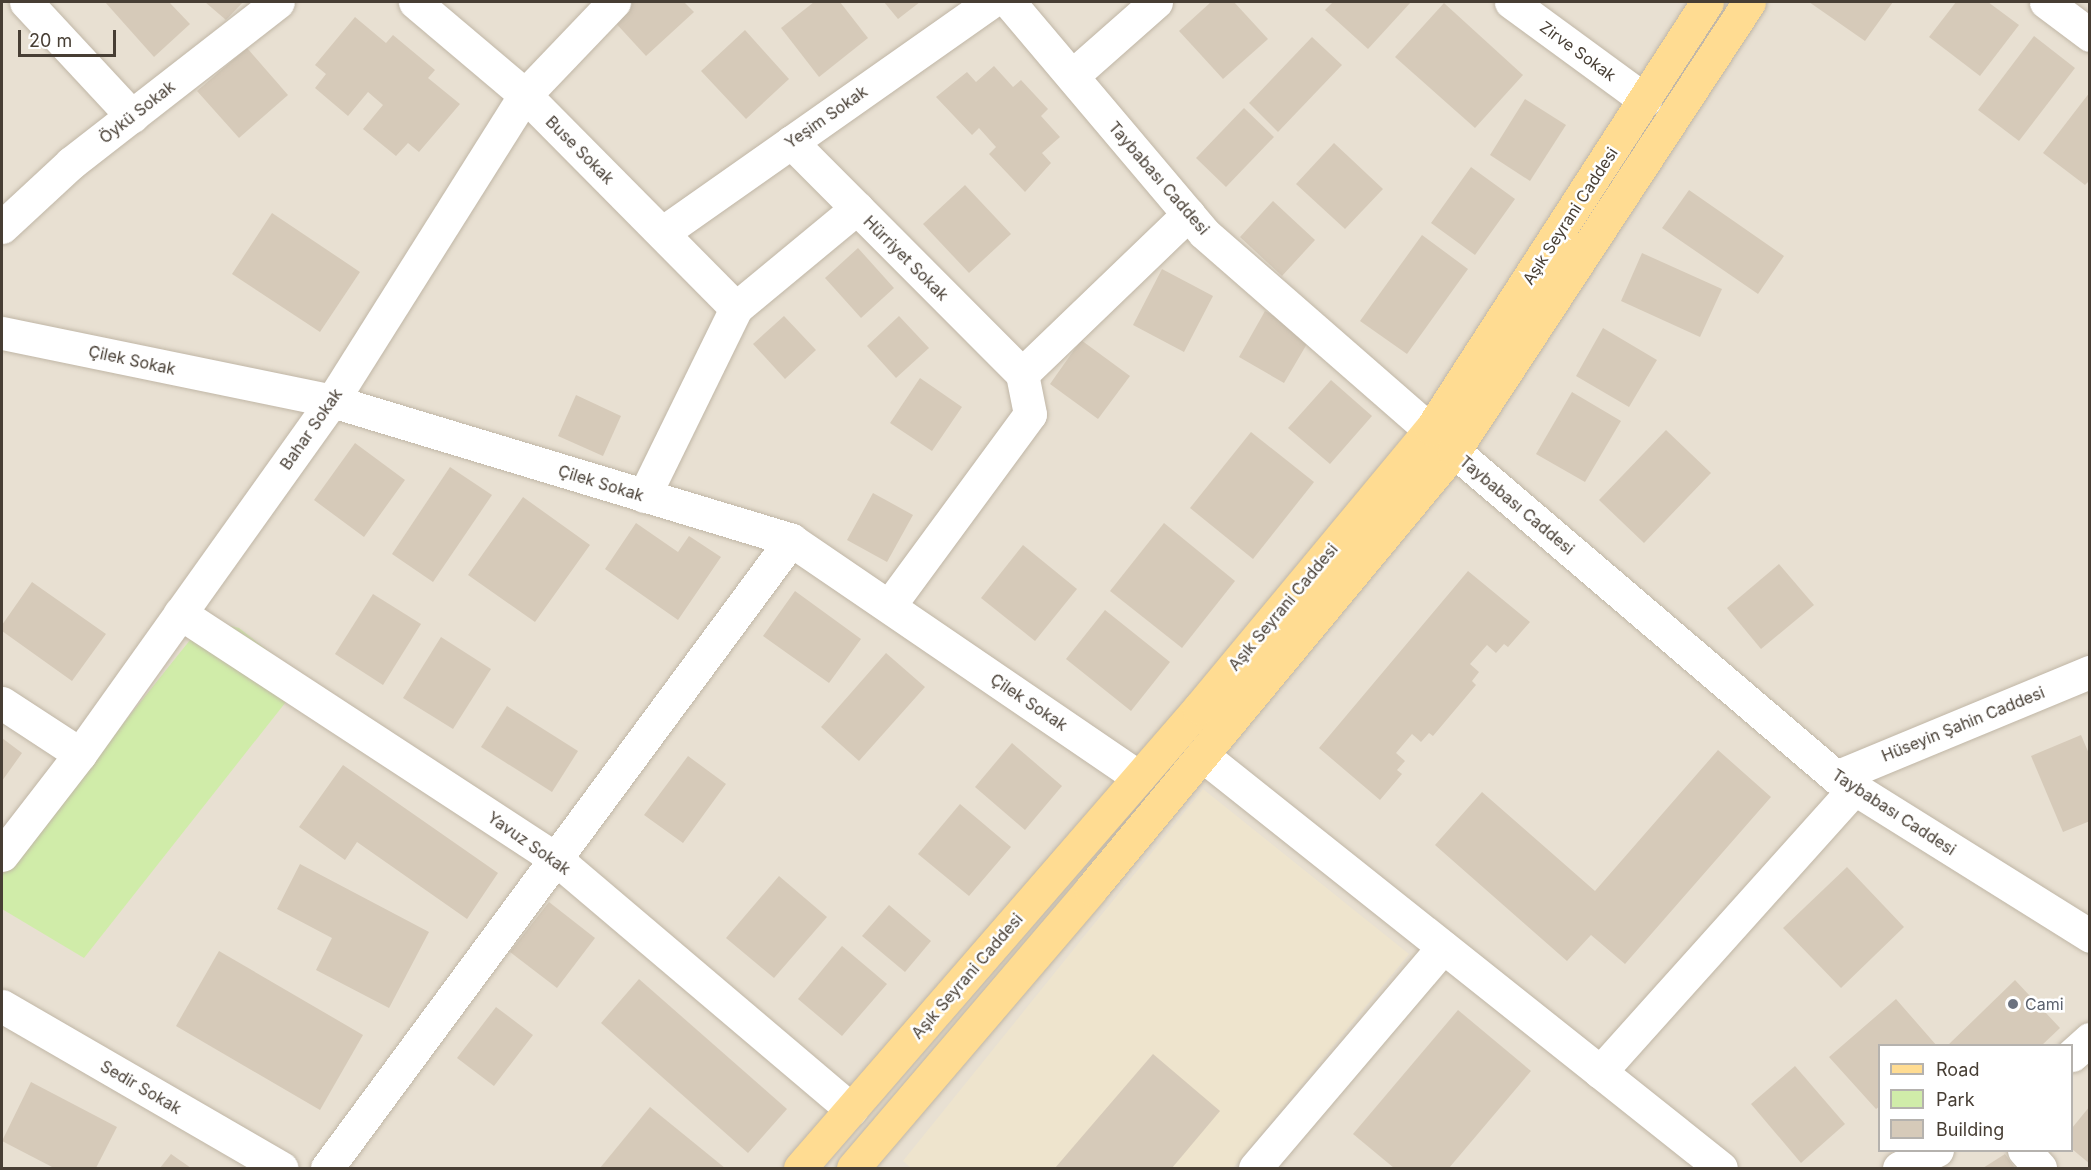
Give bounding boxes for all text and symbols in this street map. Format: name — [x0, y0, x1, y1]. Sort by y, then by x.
street label: Zirve Sokak — [1536, 17, 1620, 85]
scale bar — [21, 18, 118, 56]
text: 20 m — [29, 30, 72, 51]
street label: Öykü Sokak — [95, 77, 179, 147]
street label: Yeşim Sokak — [781, 82, 871, 152]
street label: Buse Sokak — [542, 112, 618, 188]
street label: Taybabası Caddesi — [1105, 118, 1213, 238]
street label: Aşık Seyrani Caddesi — [1518, 144, 1622, 288]
street label: Hürriyet Sokak — [860, 212, 952, 304]
street label: Çilek Sokak — [87, 341, 177, 379]
street label: Bahar Sokak — [276, 385, 346, 473]
street label: Taybabası Caddesi — [1456, 451, 1578, 559]
street label: Çilek Sokak — [556, 461, 646, 505]
street label: Aşık Seyrani Caddesi — [1224, 540, 1342, 674]
street label: Çilek Sokak — [987, 669, 1071, 735]
street label: Hüseyin Şahin Caddesi — [1879, 682, 2047, 766]
street label: Taybabası Caddesi — [1829, 765, 1959, 859]
street label: Yavuz Sokak — [484, 807, 574, 879]
street label: Aşık Seyrani Caddesi — [907, 909, 1027, 1043]
place label: Cami — [2025, 994, 2064, 1014]
marker: Cami — [2006, 997, 2020, 1011]
legend — [1878, 1044, 2073, 1152]
street label: Sedir Sokak — [97, 1056, 185, 1118]
text: Road — [1936, 1059, 1979, 1080]
text: Park — [1936, 1089, 1975, 1110]
text: Building — [1936, 1119, 2004, 1140]

